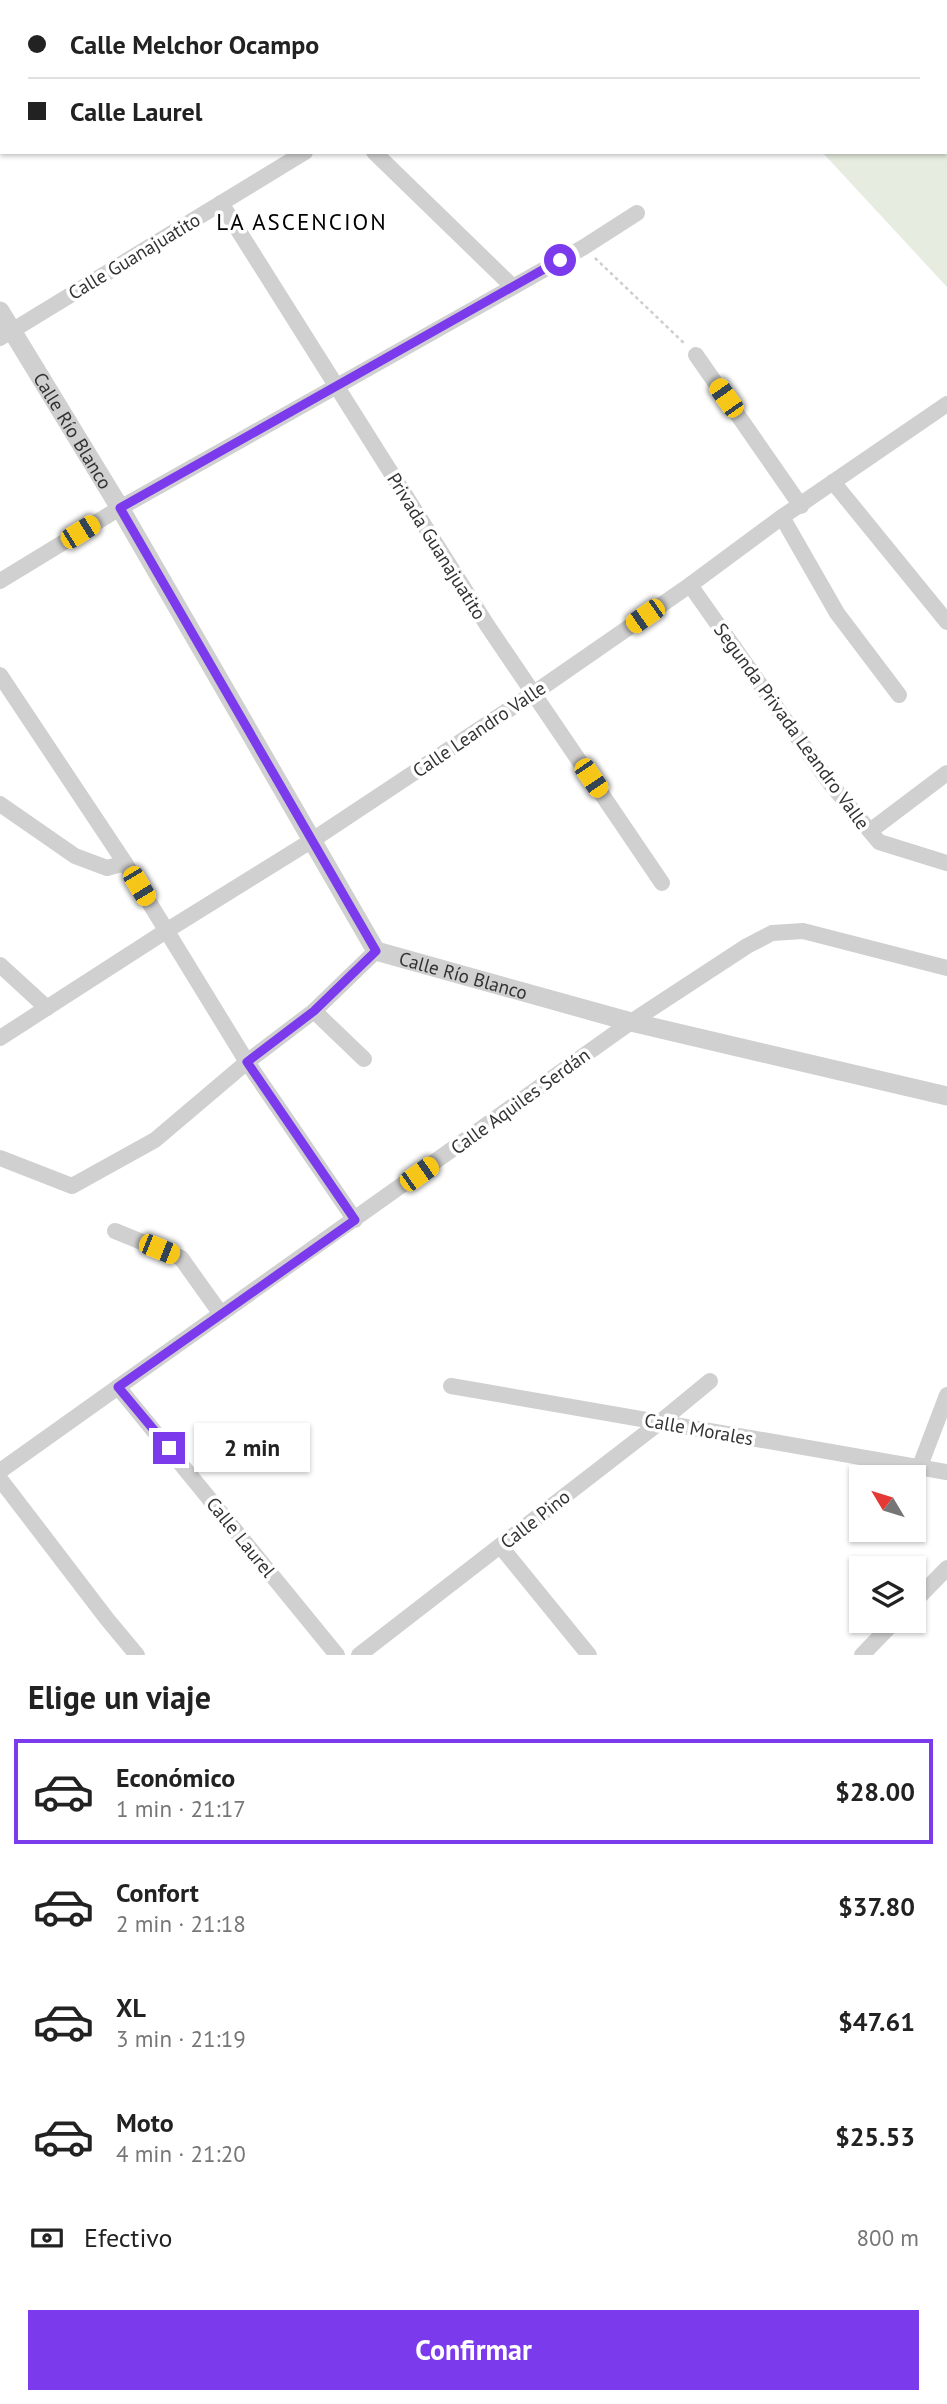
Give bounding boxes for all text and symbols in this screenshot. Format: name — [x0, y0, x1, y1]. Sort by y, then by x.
text: Calle Melchor Ocampo — [70, 28, 319, 61]
text: Calle Laurel — [70, 95, 202, 128]
street label: Calle Guanajuatito — [64, 207, 204, 305]
district label: LA ASCENCION — [216, 207, 388, 236]
route start — [544, 244, 576, 276]
street label: Calle Río Blanco — [28, 368, 117, 493]
car — [706, 375, 747, 421]
street label: Privada Guanajuatito — [382, 468, 492, 624]
car — [57, 512, 104, 552]
car — [622, 595, 669, 637]
street label: Segunda Privada Leandro Valle — [709, 618, 875, 834]
street label: Calle Leandro Valle — [408, 676, 550, 782]
car — [571, 755, 612, 801]
car — [120, 863, 159, 909]
street label: Calle Río Blanco — [396, 946, 530, 1005]
street label: Calle Aquiles Serdán — [446, 1042, 594, 1160]
car — [396, 1153, 443, 1195]
car — [136, 1231, 183, 1267]
street label: Calle Morales — [643, 1408, 755, 1450]
callout: 2 min — [194, 1424, 309, 1472]
route end — [153, 1432, 185, 1464]
text: 2 min — [224, 1433, 280, 1462]
north arrow — [849, 1465, 926, 1542]
map controls — [849, 1465, 926, 1633]
street label: Calle Pino — [495, 1484, 575, 1554]
street label: Calle Laurel — [201, 1492, 281, 1582]
button: layers — [849, 1556, 926, 1633]
text: Elige un viaje — [28, 1676, 211, 1718]
icon: car — [32, 1760, 95, 1823]
text: Económico — [116, 1761, 235, 1794]
text: $28.00 — [835, 1775, 915, 1808]
text: 1 min · 21:17 — [116, 1794, 246, 1823]
icon: car — [32, 1875, 95, 1938]
text: Confort — [116, 1876, 199, 1909]
text: $37.80 — [838, 1890, 915, 1923]
text: 2 min · 21:18 — [116, 1909, 246, 1938]
icon: car — [32, 1990, 95, 2053]
text: XL — [116, 1991, 146, 2024]
text: $47.61 — [838, 2005, 915, 2038]
text: 3 min · 21:19 — [116, 2024, 246, 2053]
icon: car — [32, 2105, 95, 2168]
text: Moto — [116, 2106, 174, 2139]
text: $25.53 — [835, 2120, 915, 2153]
text: 4 min · 21:20 — [116, 2139, 246, 2168]
icon: cash — [28, 2219, 66, 2257]
text: Efectivo — [84, 2221, 173, 2254]
text: 800 m — [857, 2223, 919, 2252]
button: Confirmar — [28, 2310, 919, 2390]

